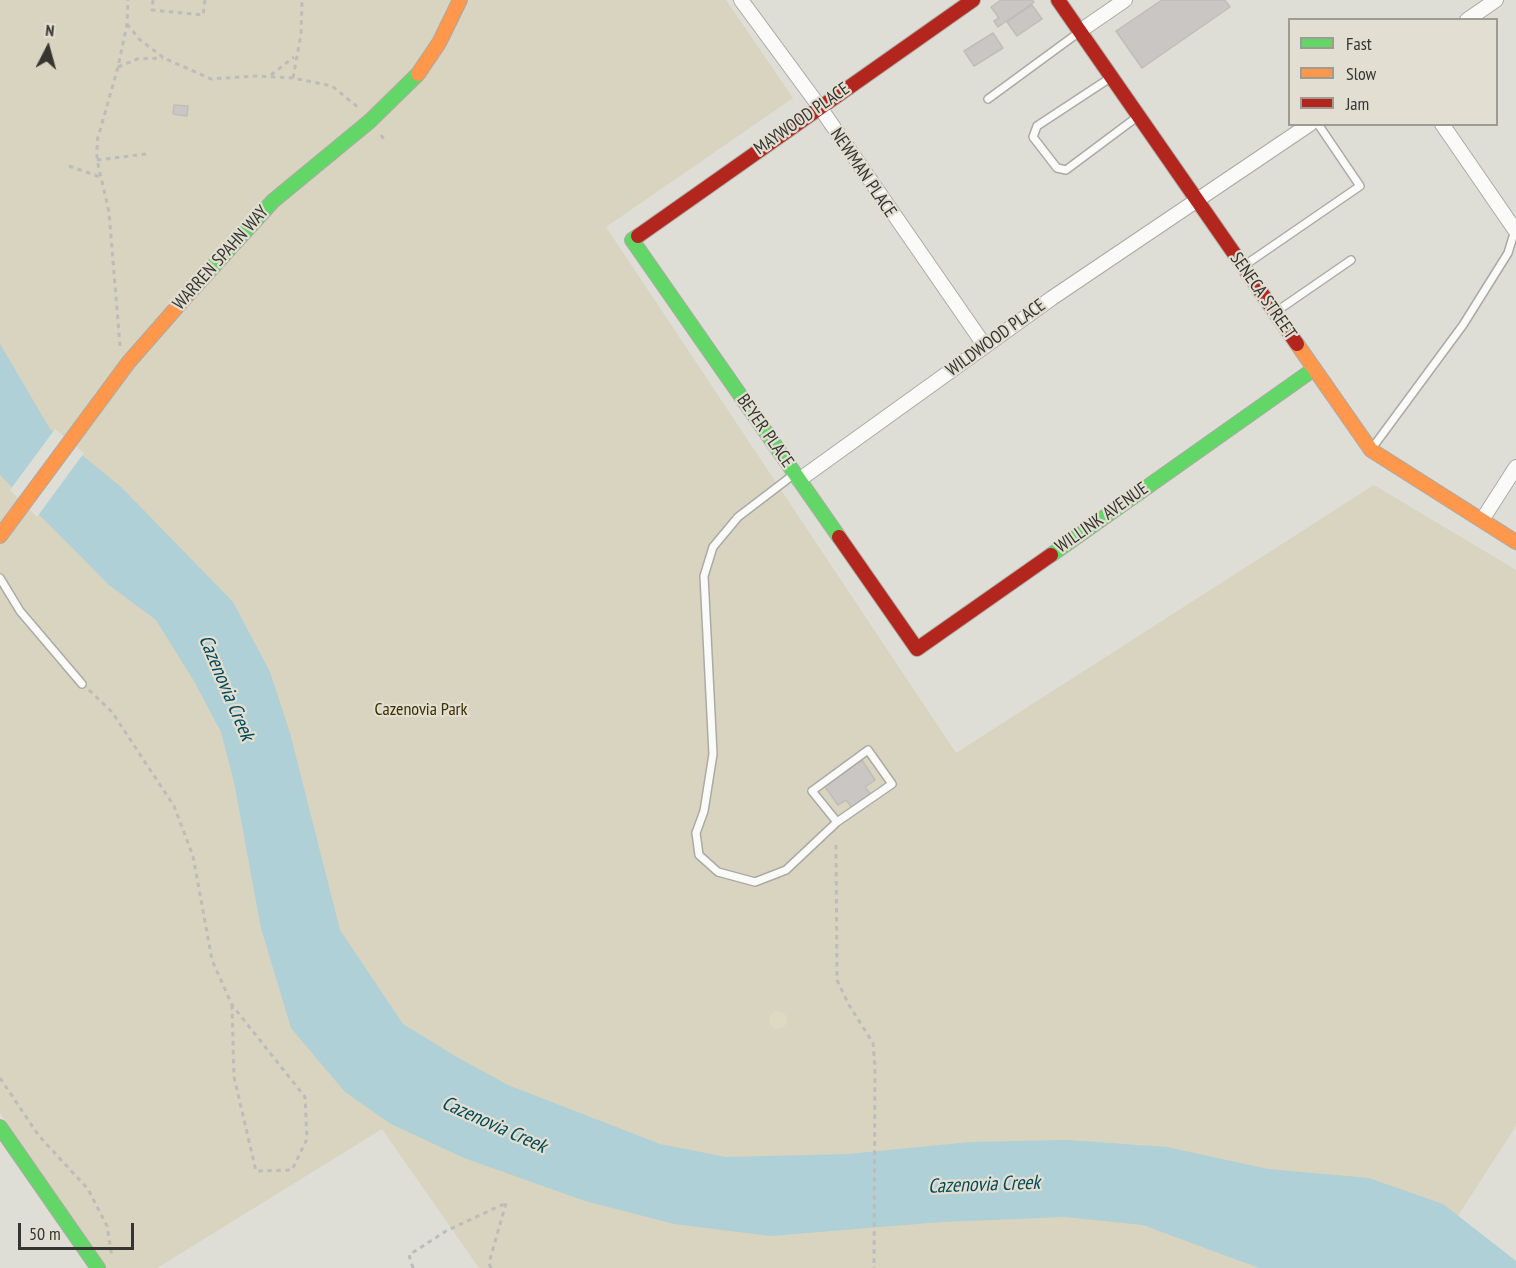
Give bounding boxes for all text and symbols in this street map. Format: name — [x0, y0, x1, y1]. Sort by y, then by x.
north arrow — [18, 18, 78, 78]
legend — [1288, 18, 1498, 126]
text: N — [45, 20, 55, 40]
text: Fast — [1346, 32, 1372, 55]
text: Slow — [1346, 62, 1376, 85]
street label: MAYWOOD PLACE — [750, 78, 854, 160]
text: Jam — [1346, 92, 1369, 115]
street label: NEWMAN PLACE — [825, 124, 901, 222]
street label: WARREN SPAHN WAY — [169, 202, 273, 314]
street label: SENECA STREET — [1225, 249, 1301, 343]
street label: WILDWOOD PLACE — [942, 295, 1050, 381]
street label: BEYER PLACE — [732, 390, 798, 472]
street label: WILLINK AVENUE — [1051, 478, 1153, 558]
water label: Cazenovia Creek — [193, 632, 259, 744]
park label: Cazenovia Park — [374, 699, 468, 721]
water label: Cazenovia Creek — [438, 1091, 550, 1159]
water label: Cazenovia Creek — [928, 1171, 1040, 1199]
scale bar — [21, 1211, 136, 1249]
text: 50 m — [29, 1222, 61, 1245]

